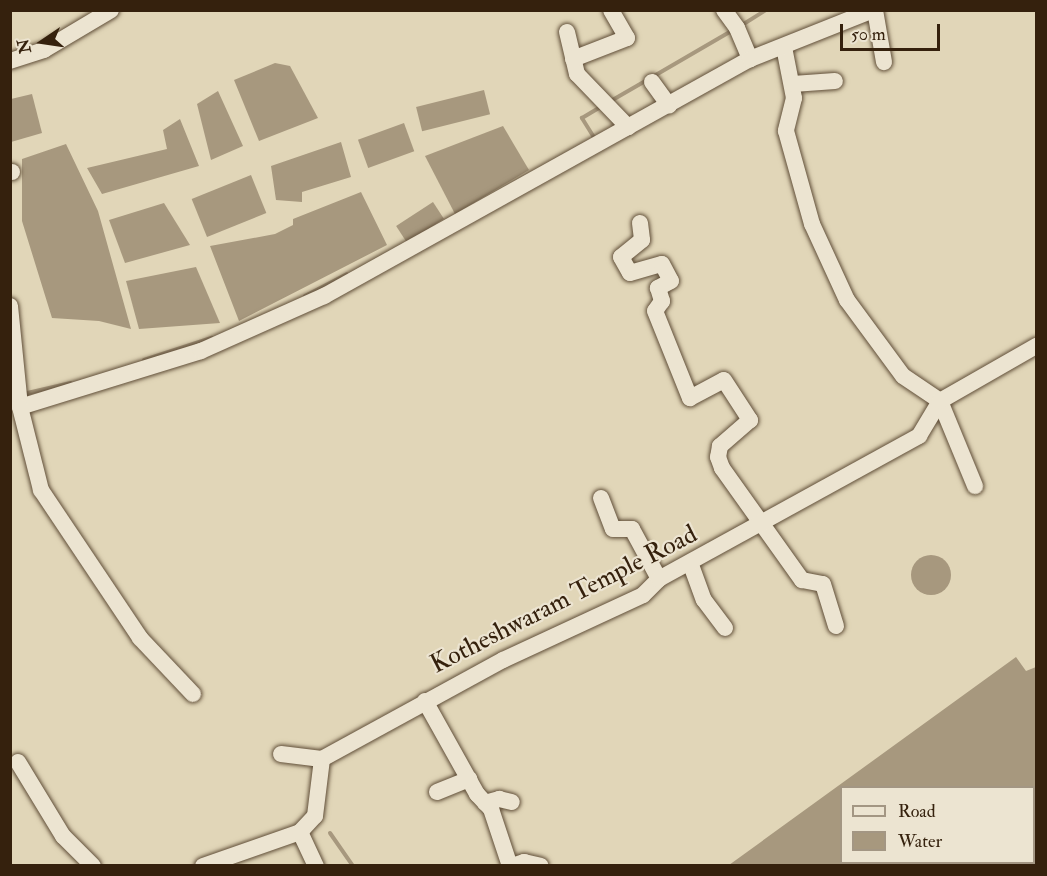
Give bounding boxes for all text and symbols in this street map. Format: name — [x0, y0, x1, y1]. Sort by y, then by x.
north arrow — [12, 12, 72, 72]
scale bar — [843, 12, 944, 50]
text: 50 m — [851, 23, 886, 46]
text: N — [13, 37, 36, 55]
street label: Kotheshwaram Temple Road — [425, 519, 703, 681]
legend — [840, 786, 1035, 864]
text: Road — [898, 800, 936, 823]
text: Water — [898, 830, 942, 853]

